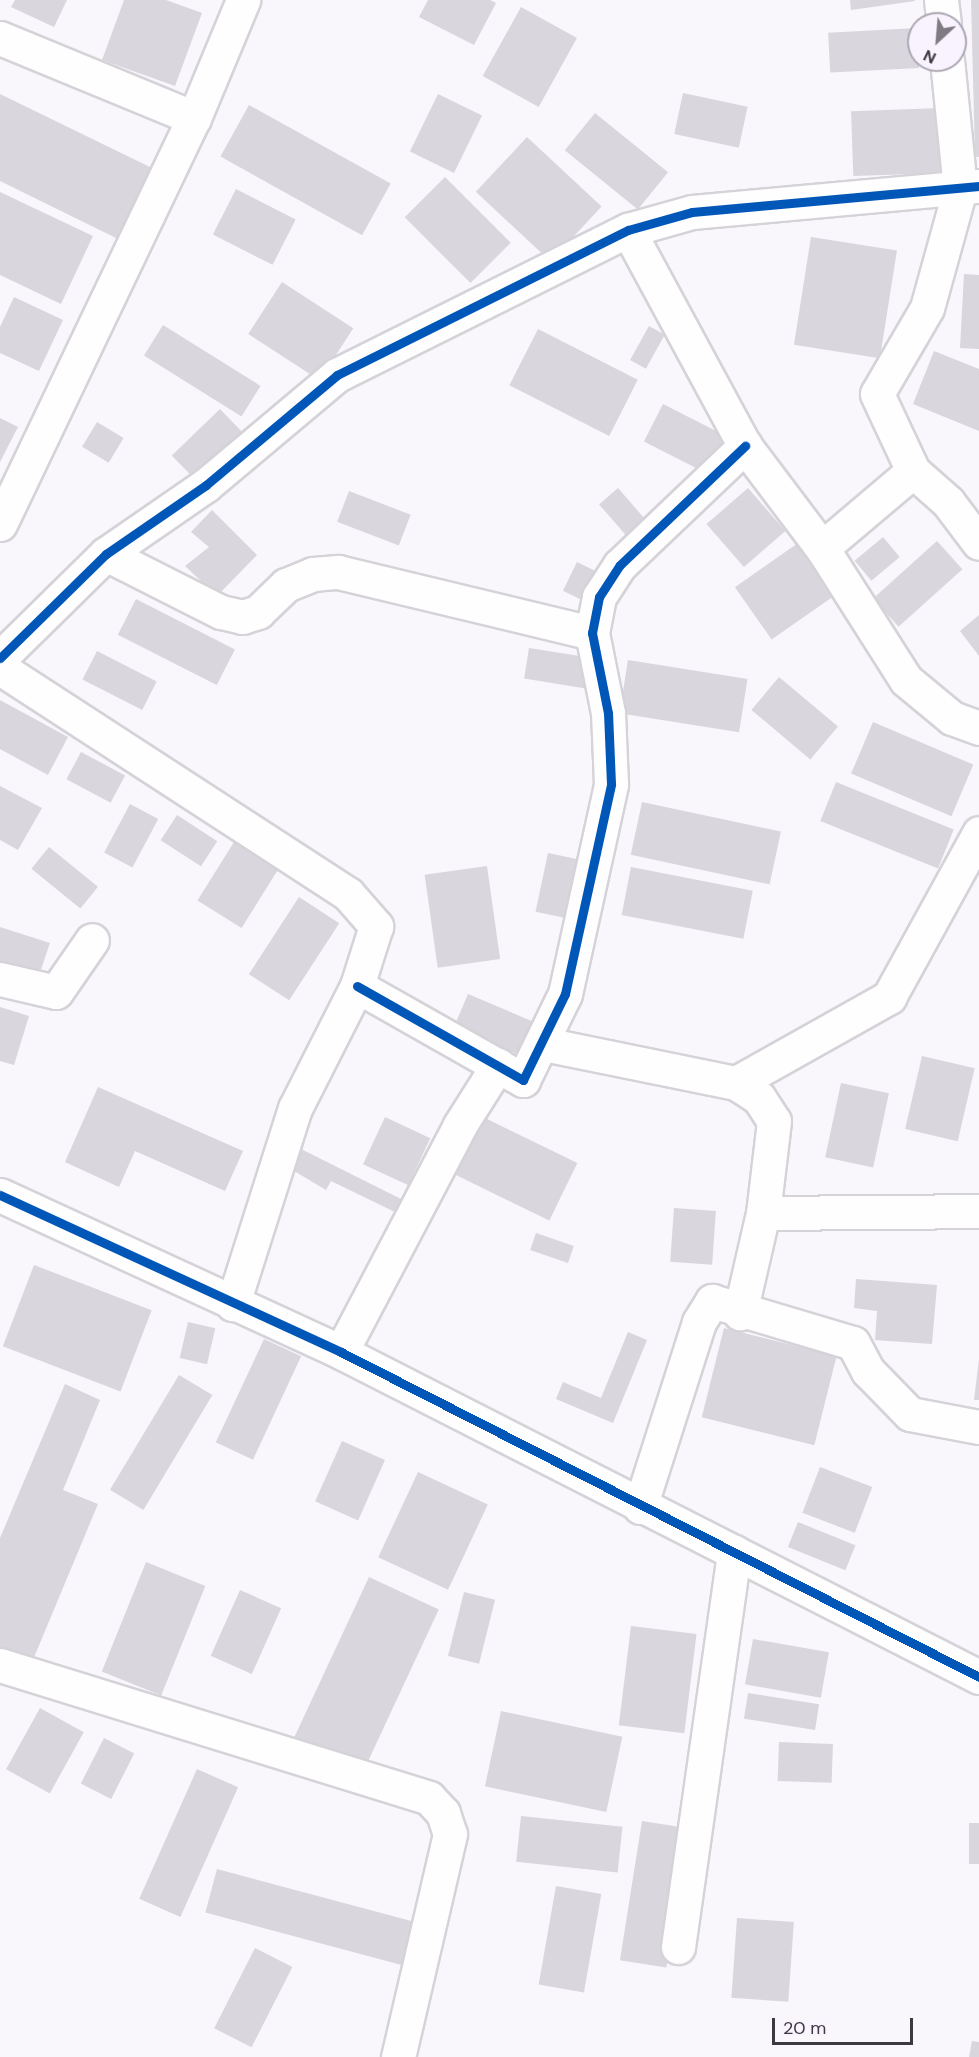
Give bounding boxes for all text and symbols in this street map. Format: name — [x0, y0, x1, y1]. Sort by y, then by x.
north arrow — [907, 12, 967, 72]
text: N — [920, 45, 940, 69]
scale bar — [775, 2006, 916, 2044]
text: 20 m — [783, 2016, 826, 2040]

